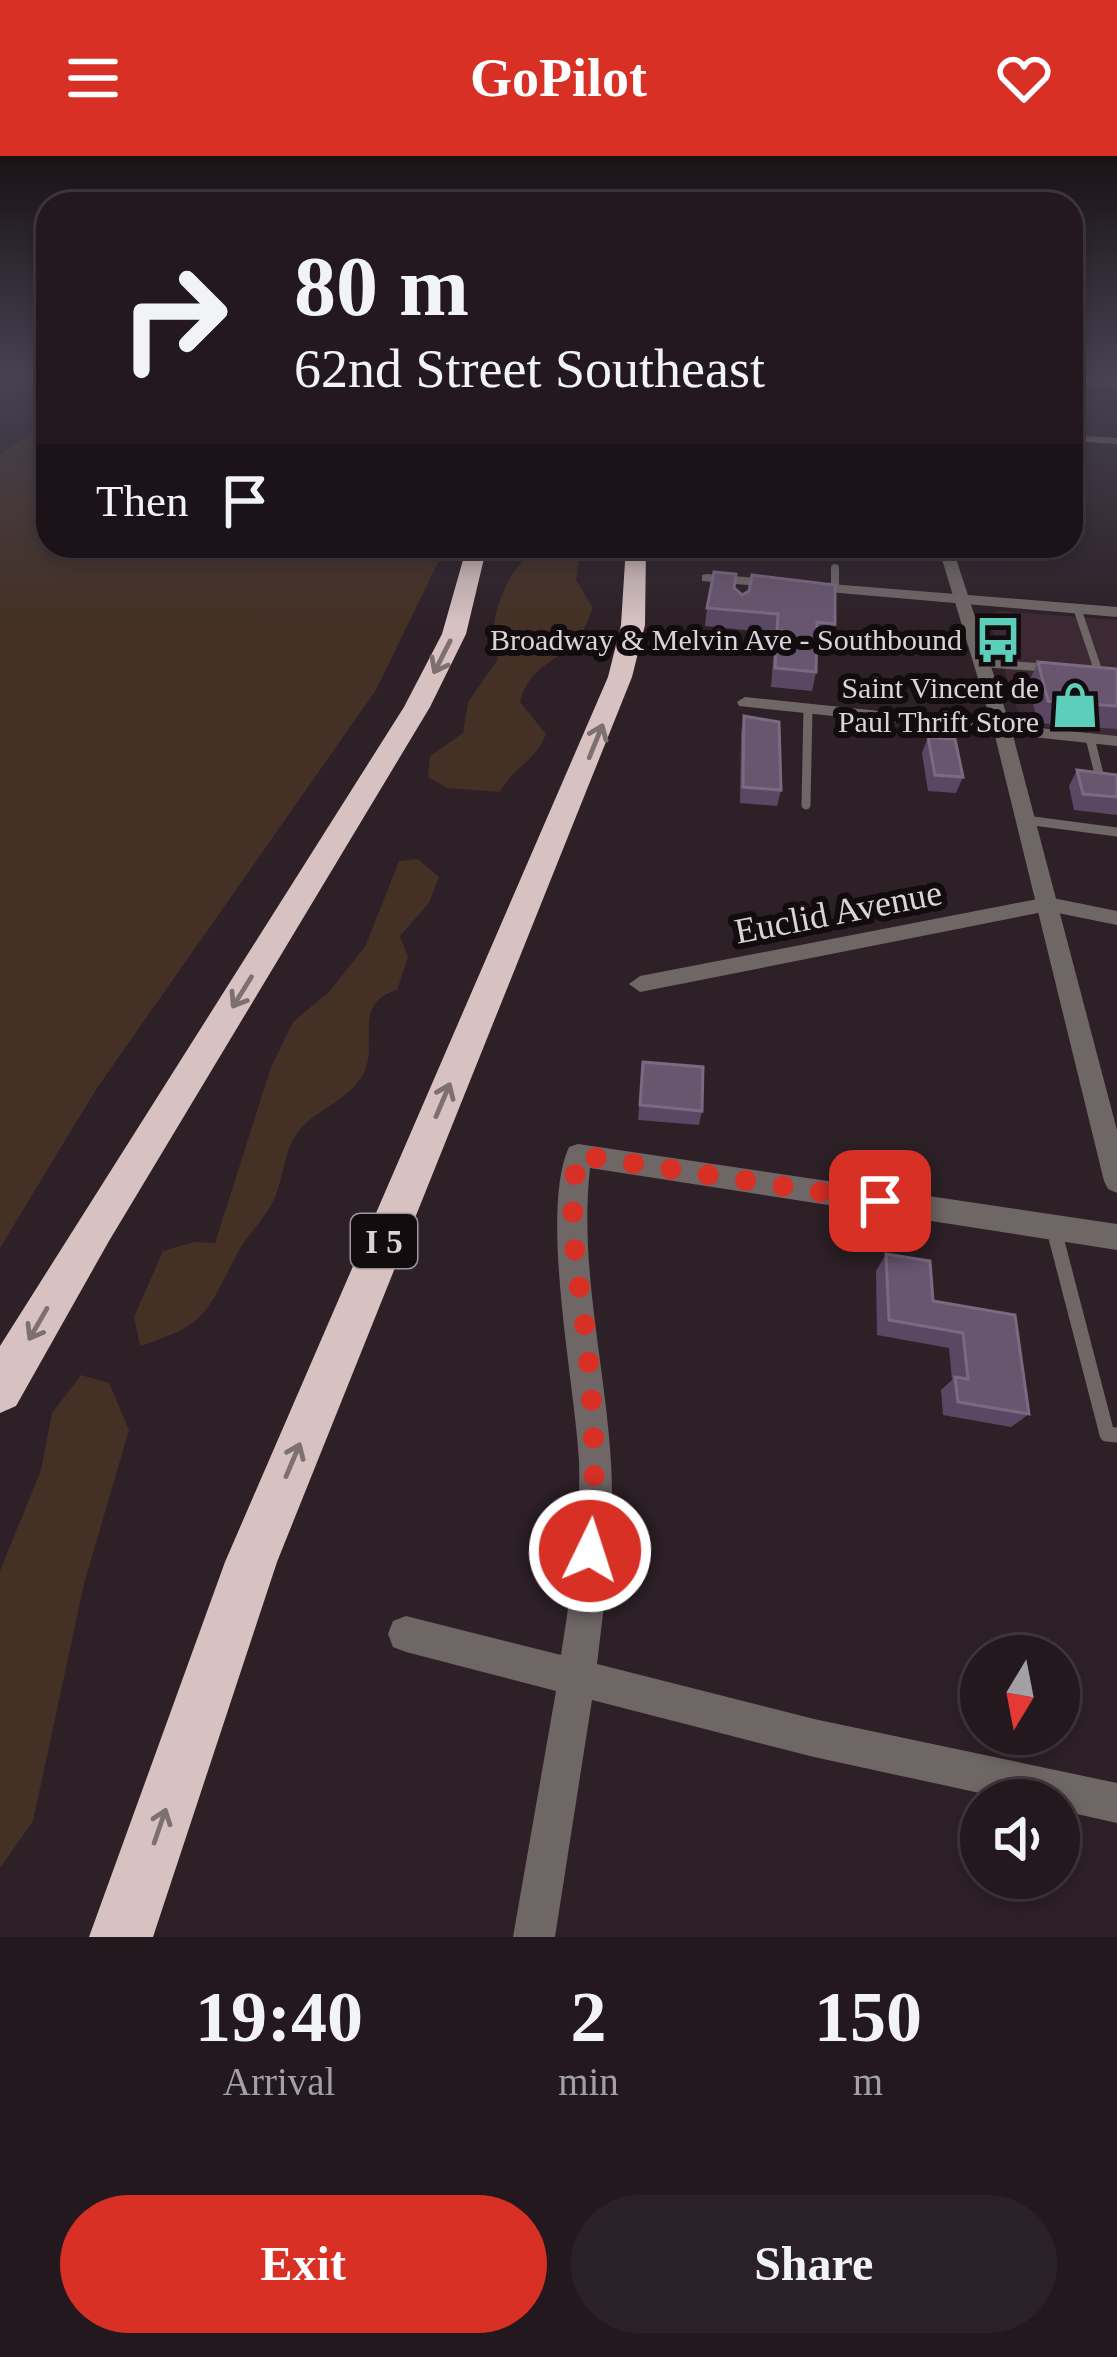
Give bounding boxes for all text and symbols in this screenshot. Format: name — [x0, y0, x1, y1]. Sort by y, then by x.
icon: menu — [60, 45, 126, 111]
icon: heart — [991, 45, 1057, 111]
text: GoPilot — [470, 48, 647, 108]
icon: right — [96, 240, 252, 396]
text: 80 m — [294, 240, 469, 333]
text: 62nd Street Southeast — [294, 339, 765, 399]
icon: arrive — [212, 468, 278, 534]
text: Then — [96, 476, 188, 526]
bus stop icon: Broadway & Melvin Ave - Southbound — [973, 615, 1023, 665]
place label: Broadway & Melvin Ave - Southbound — [490, 623, 962, 656]
one-way arrow — [430, 639, 453, 674]
place label: Saint Vincent de Paul Thrift Store — [838, 671, 1039, 738]
shop icon: Saint Vincent de Paul Thrift Store — [1050, 680, 1100, 730]
one-way arrow — [587, 724, 608, 761]
street label: Euclid Avenue — [731, 872, 945, 952]
one-way arrow — [230, 974, 255, 1008]
one-way arrow — [434, 1082, 455, 1119]
pin — [829, 1150, 931, 1252]
icon: arrive — [847, 1168, 913, 1234]
road number: I 5 — [351, 1214, 417, 1268]
one-way arrow — [26, 1306, 50, 1341]
one-way arrow — [284, 1442, 305, 1479]
position arrow — [527, 1488, 653, 1614]
north arrow — [960, 1635, 1080, 1755]
map controls — [960, 1635, 1080, 1899]
button: sound — [960, 1779, 1080, 1899]
one-way arrow — [150, 1808, 172, 1846]
text: 19:40 — [195, 1977, 363, 2057]
text: 2 — [570, 1977, 606, 2057]
text: 150 — [814, 1977, 922, 2057]
text: Arrival — [223, 2060, 335, 2103]
text: min — [558, 2060, 619, 2103]
text: m — [853, 2060, 883, 2103]
button: Exit — [60, 2195, 547, 2333]
button: Share — [571, 2195, 1057, 2333]

